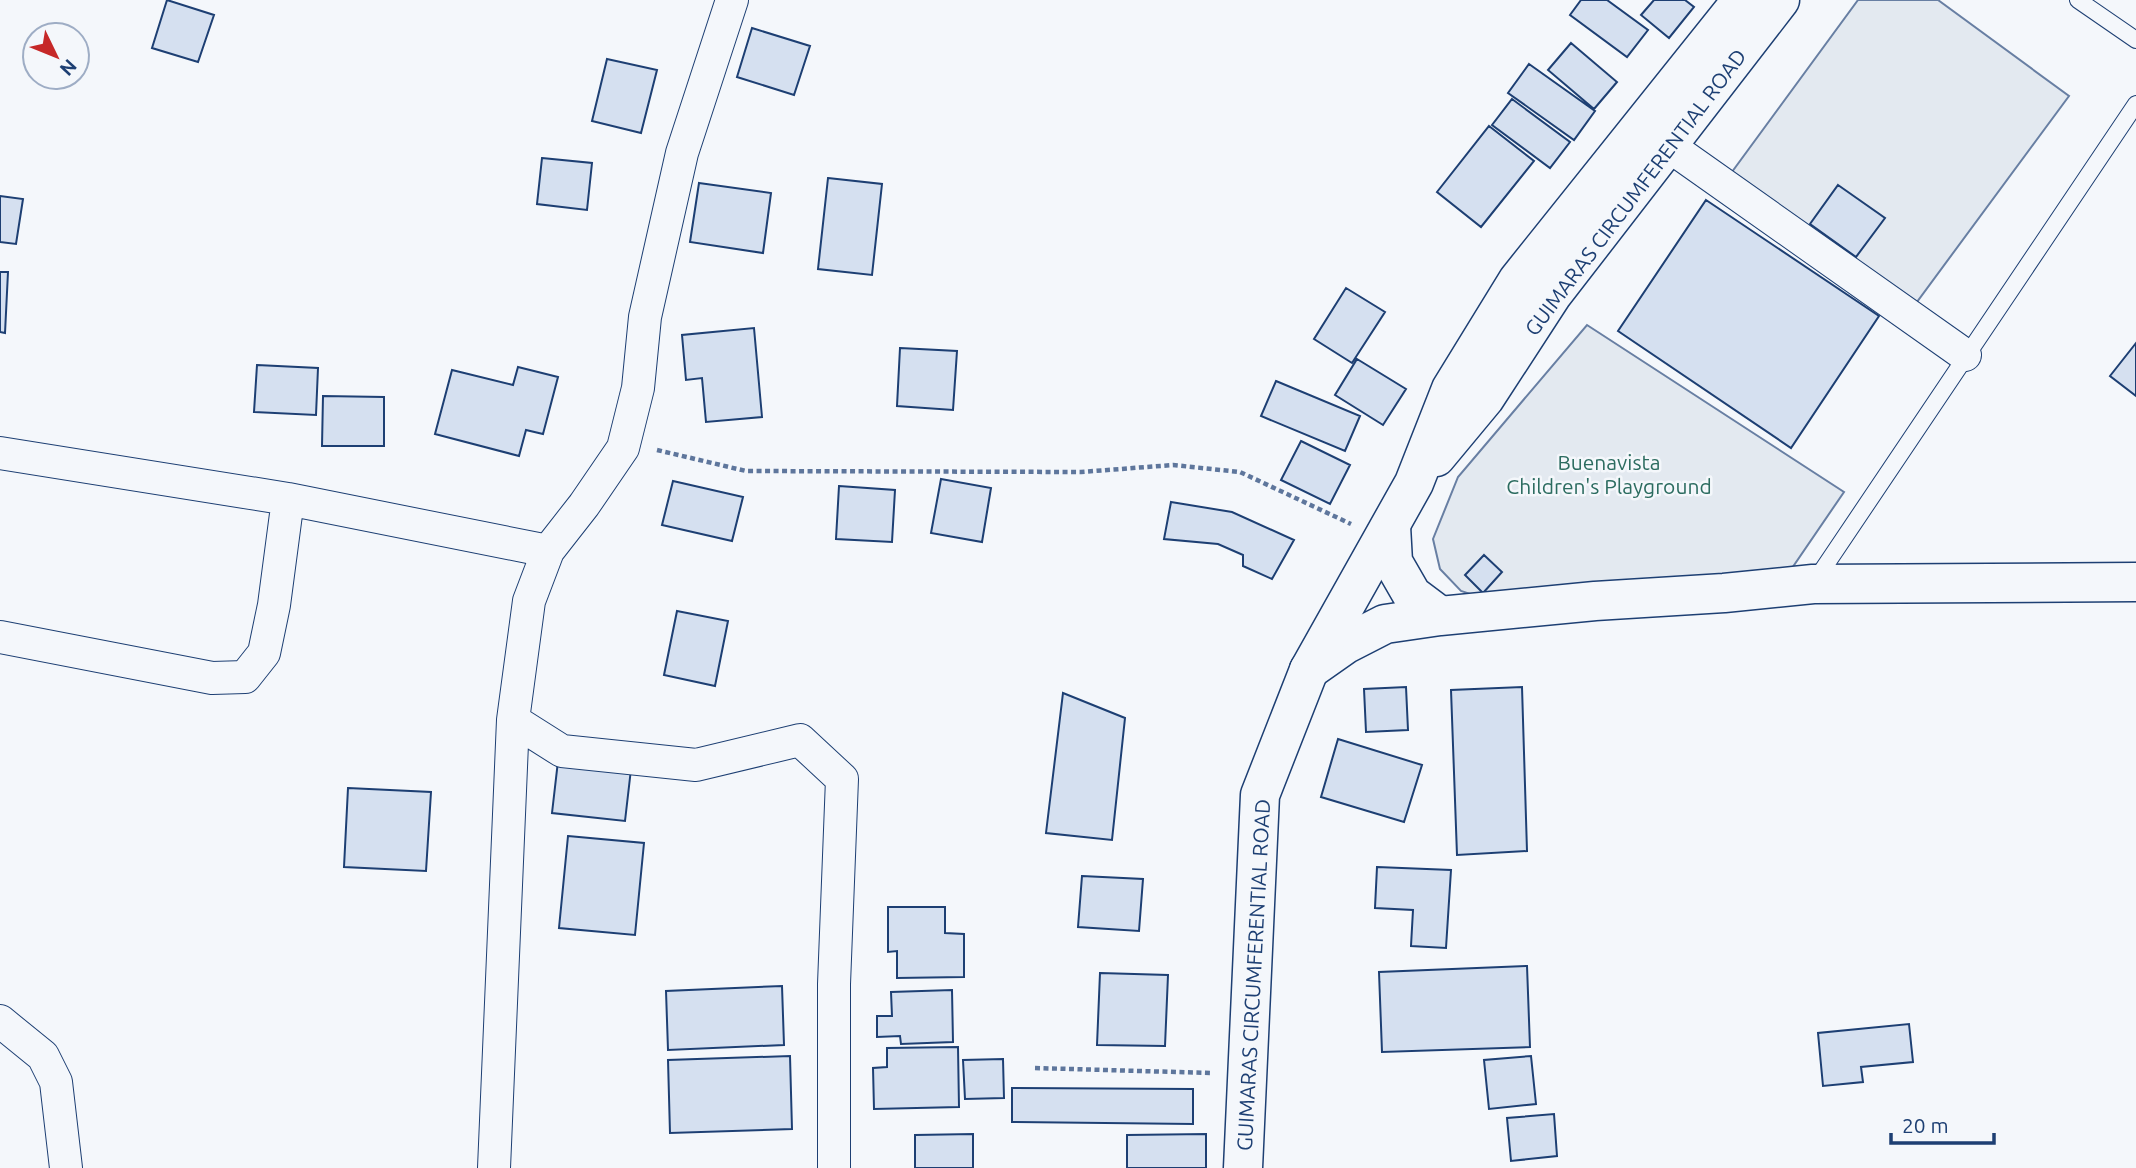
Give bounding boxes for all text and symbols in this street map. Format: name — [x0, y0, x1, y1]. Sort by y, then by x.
north arrow — [21, 21, 91, 91]
street label: GUIMARAS CIRCUMFERENTIAL ROAD — [1519, 44, 1751, 340]
text: N — [56, 55, 81, 80]
park label: Buenavista Children's Playground — [1506, 450, 1712, 498]
street label: GUIMARAS CIRCUMFERENTIAL ROAD — [1232, 799, 1274, 1151]
scale bar — [1891, 1102, 1994, 1146]
text: 20 m — [1902, 1113, 1949, 1137]

